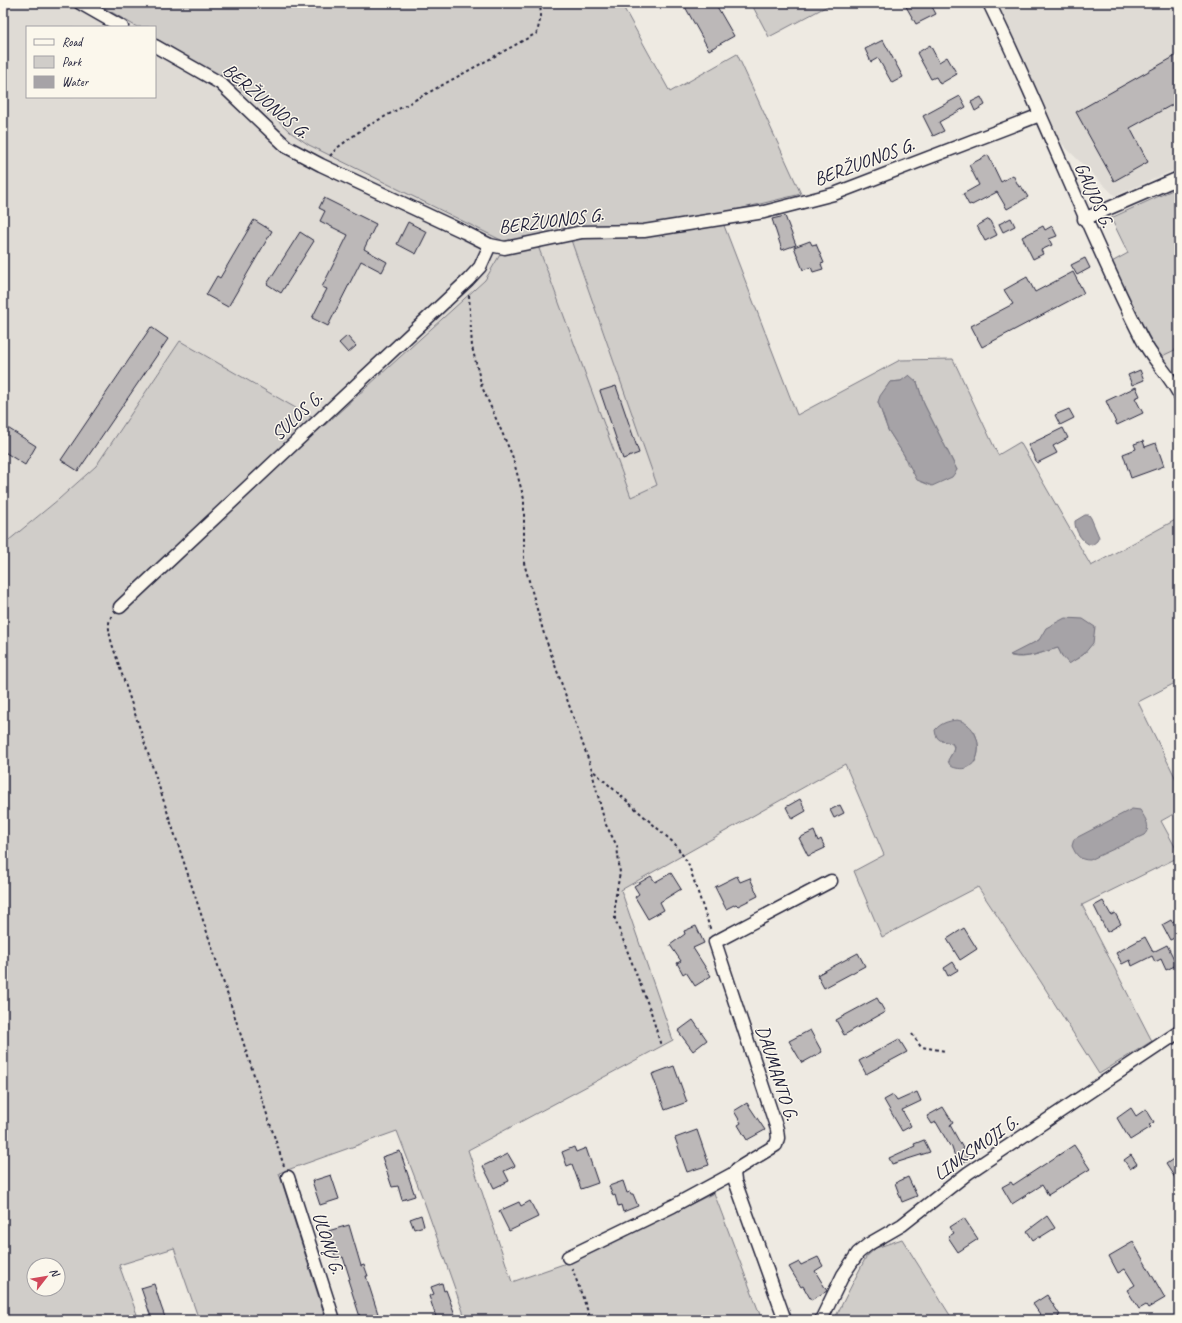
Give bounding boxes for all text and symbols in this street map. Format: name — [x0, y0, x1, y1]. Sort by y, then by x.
legend — [26, 26, 156, 98]
text: Road — [62, 34, 84, 50]
text: Park — [62, 54, 83, 70]
street label: BERŽUONOS G. — [218, 58, 314, 144]
text: Water — [62, 74, 90, 90]
street label: BERŽUONOS G. — [810, 133, 918, 191]
street label: GAUJOS G. — [1069, 159, 1119, 232]
street label: BERŽUONOS G. — [497, 203, 605, 239]
street label: SULOS G. — [266, 386, 328, 446]
street label: DAUMANTO G. — [750, 1023, 804, 1124]
street label: LINKSMOJI G. — [929, 1110, 1023, 1186]
street label: ULONŲ G. — [307, 1209, 349, 1277]
north arrow — [26, 1257, 66, 1297]
text: N — [47, 1265, 63, 1280]

